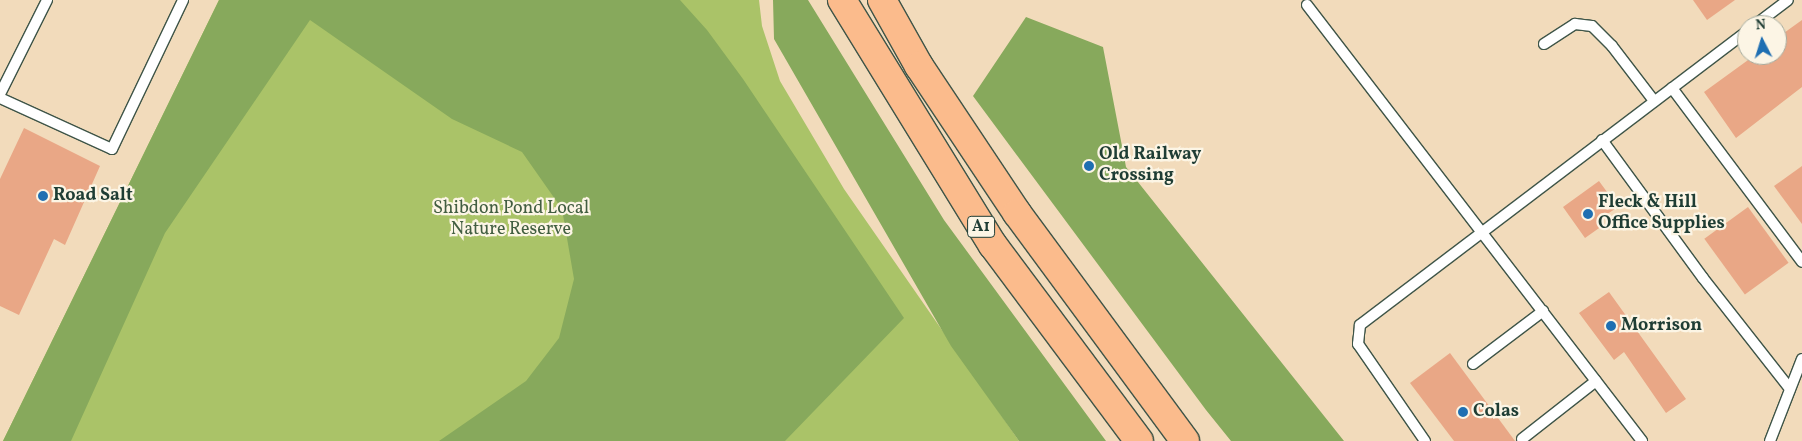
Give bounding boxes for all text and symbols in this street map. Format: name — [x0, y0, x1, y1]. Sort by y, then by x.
north arrow — [1737, 15, 1787, 65]
text: N — [1755, 16, 1767, 35]
place label: Old Railway Crossing — [1099, 145, 1201, 188]
marker: Old Railway Crossing — [1083, 160, 1095, 172]
place label: Road Salt — [53, 185, 133, 207]
marker: Road Salt — [37, 190, 49, 202]
place label: Fleck & Hill Office Supplies — [1598, 193, 1725, 235]
park label: Shibdon Pond Local Nature Reserve — [433, 199, 589, 242]
marker: Fleck & Hill Office Supplies — [1582, 208, 1594, 220]
road number: A1 — [966, 213, 996, 240]
place label: Morrison — [1621, 315, 1702, 337]
marker: Morrison — [1605, 320, 1617, 332]
place label: Colas — [1473, 401, 1519, 423]
marker: Colas — [1457, 406, 1469, 418]

